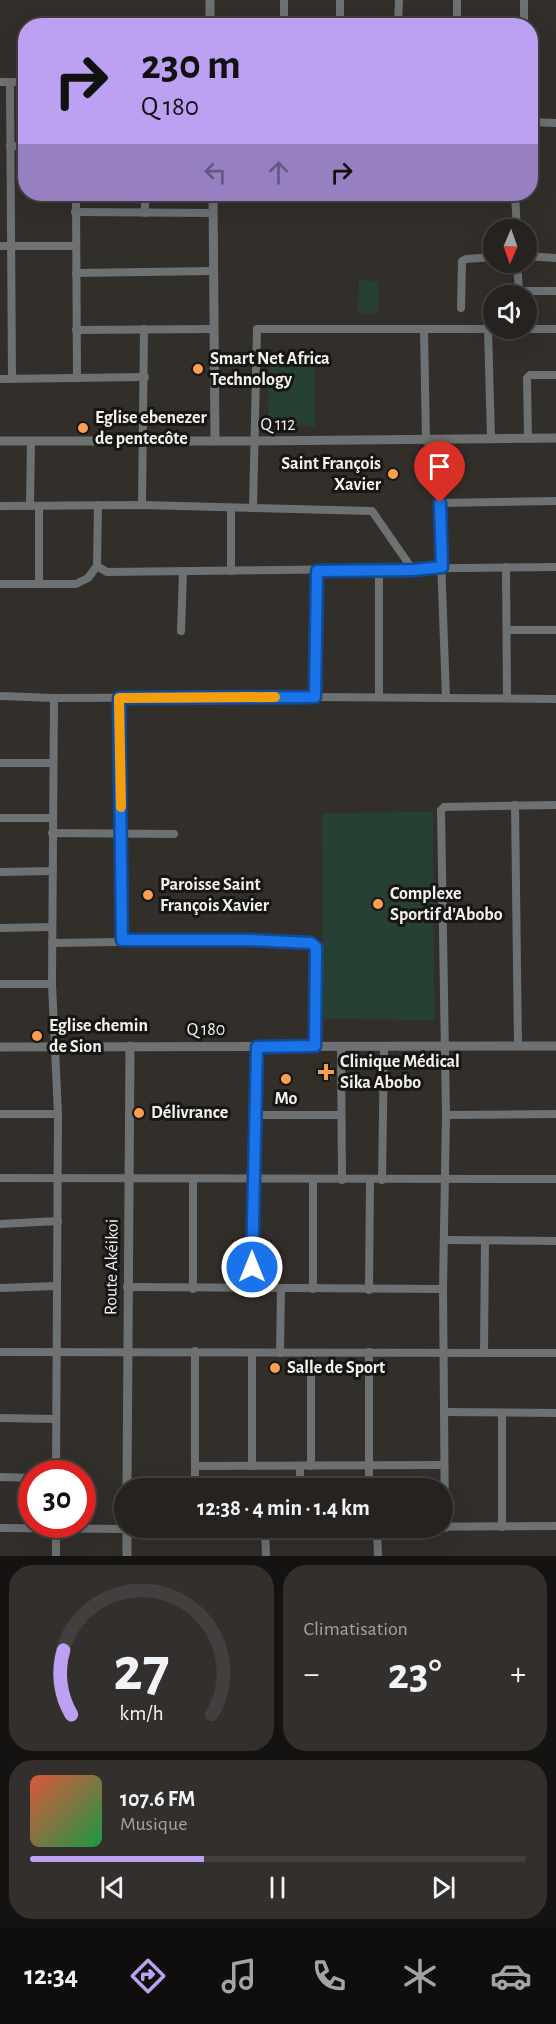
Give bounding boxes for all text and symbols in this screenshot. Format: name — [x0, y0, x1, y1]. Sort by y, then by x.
icon: right — [42, 42, 120, 120]
text: 230 m — [141, 44, 241, 86]
text: Q 180 — [141, 93, 199, 120]
icon: left — [199, 156, 232, 189]
icon: ahead — [262, 156, 295, 189]
icon: right — [325, 156, 358, 189]
north arrow — [483, 219, 537, 273]
map controls — [483, 219, 537, 339]
button: sound — [483, 285, 537, 339]
place label: Smart Net Africa Technology — [210, 350, 330, 389]
marker: Smart Net Africa Technology — [191, 362, 205, 376]
place label: Eglise ebenezer de pentecôte — [95, 409, 208, 448]
street label: Q 112 — [260, 416, 296, 434]
marker: Eglise ebenezer de pentecôte — [76, 421, 90, 435]
pin — [414, 441, 465, 503]
icon: arrive — [423, 450, 456, 483]
place label: Saint François Xavier — [281, 455, 382, 494]
marker: Saint François Xavier — [386, 467, 400, 481]
place label: Paroisse Saint François Xavier — [160, 876, 270, 915]
place label: Complexe Sportif d'Abobo — [390, 885, 503, 924]
marker: Paroisse Saint François Xavier — [141, 888, 155, 902]
marker: Complexe Sportif d'Abobo — [371, 897, 385, 911]
place label: Eglise chemin de Sion — [49, 1017, 148, 1056]
street label: Q 180 — [187, 1021, 225, 1039]
marker: Eglise chemin de Sion — [30, 1029, 44, 1043]
place label: Clinique Médical Sika Abobo — [340, 1053, 460, 1092]
marker: Clinique Médical Sika Abobo — [317, 1063, 335, 1081]
marker: Mo — [279, 1072, 293, 1086]
place label: Mo — [275, 1090, 298, 1108]
place label: Délivrance — [151, 1104, 228, 1122]
marker: Délivrance — [132, 1106, 146, 1120]
street label: Route Akéikoi — [102, 1219, 122, 1315]
position arrow — [220, 1235, 284, 1299]
place label: Salle de Sport — [287, 1359, 385, 1377]
marker: Salle de Sport — [268, 1361, 282, 1375]
speed limit sign: 30 — [18, 1460, 96, 1538]
text: 12:38 · 4 min · 1.4 km — [197, 1497, 370, 1519]
text: Climatisation — [304, 1619, 408, 1639]
text: 27 — [113, 1639, 169, 1701]
text: 23° — [388, 1652, 442, 1697]
text: − — [304, 1658, 319, 1691]
text: + — [510, 1658, 526, 1691]
text: km/h — [119, 1703, 163, 1724]
text: 107.6 FM — [120, 1788, 195, 1810]
text: Musique — [120, 1814, 187, 1834]
icon: previous — [96, 1871, 129, 1904]
icon: pause — [261, 1871, 294, 1904]
icon: next — [427, 1871, 460, 1904]
icon: directions — [127, 1955, 169, 1997]
icon: music — [218, 1955, 260, 1997]
icon: phone — [308, 1955, 350, 1997]
icon: climate — [399, 1955, 441, 1997]
icon: car — [490, 1955, 532, 1997]
text: 12:34 — [24, 1962, 78, 1989]

